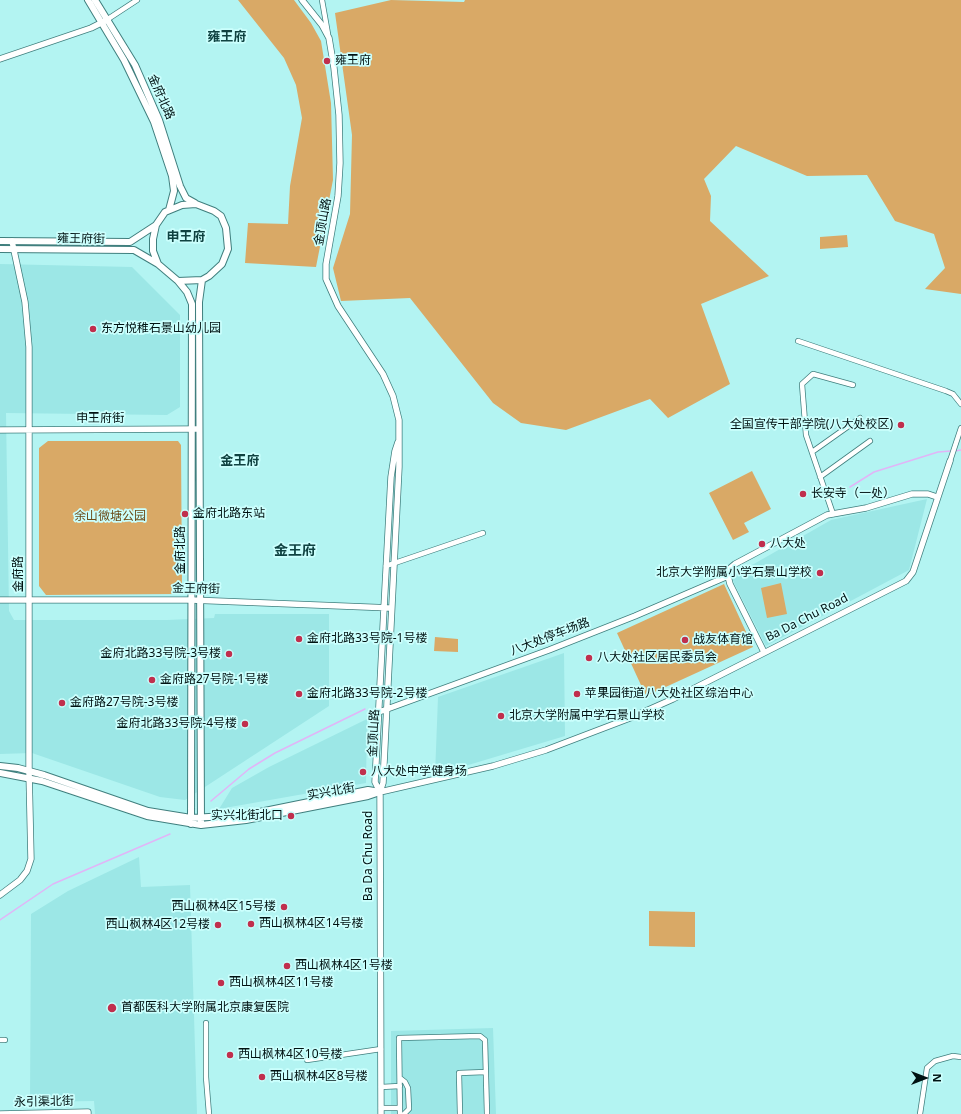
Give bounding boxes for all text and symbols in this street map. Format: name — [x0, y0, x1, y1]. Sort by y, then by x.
district label: 雍王府 — [208, 29, 246, 45]
place label: 雍王府 — [335, 54, 371, 68]
marker: 雍王府 — [322, 56, 332, 66]
street label: 金府北路 — [145, 72, 177, 122]
street label: 金顶山路 — [312, 197, 334, 247]
district label: 申王府 — [167, 229, 205, 245]
street label: 雍王府街 — [57, 231, 105, 247]
place label: 东方悦稚石景山幼儿园 — [101, 322, 221, 336]
marker: 东方悦稚石景山幼儿园 — [88, 324, 98, 334]
street label: 申王府街 — [76, 412, 124, 426]
place label: 全国宣传干部学院(八大处校区) — [730, 418, 893, 432]
marker: 全国宣传干部学院(八大处校区) — [896, 420, 906, 430]
district label: 金王府 — [221, 453, 259, 469]
place label: 长安寺（一处） — [811, 487, 895, 501]
marker: 长安寺（一处） — [798, 489, 808, 499]
place label: 金府北路东站 — [193, 507, 265, 521]
marker: 金府北路东站 — [180, 509, 190, 519]
park label: 余山微塘公园 — [74, 510, 146, 524]
street label: 金府北路 — [174, 526, 188, 574]
place label: 八大处 — [770, 537, 806, 551]
marker: 八大处 — [757, 539, 767, 549]
district label: 金王府 — [274, 543, 316, 559]
street label: 金府路 — [12, 556, 26, 592]
place label: 北京大学附属小学石景山学校 — [656, 566, 812, 580]
marker: 北京大学附属小学石景山学校 — [815, 568, 825, 578]
street label: 金王府街 — [172, 581, 220, 597]
street label: Ba Da Chu Road — [763, 591, 851, 645]
street label: 八大处停车场路 — [508, 615, 592, 659]
place label: 金府北路33号院-1号楼 — [307, 632, 427, 646]
place label: 战友体育馆 — [693, 633, 753, 647]
marker: 金府北路33号院-1号楼 — [294, 634, 304, 644]
marker: 战友体育馆 — [680, 635, 690, 645]
place label: 金府北路33号院-3号楼 — [101, 647, 221, 661]
marker: 金府北路33号院-3号楼 — [224, 649, 234, 659]
place label: 八大处社区居民委员会 — [597, 651, 717, 665]
marker: 八大处社区居民委员会 — [584, 653, 594, 663]
place label: 金府路27号院-1号楼 — [160, 673, 268, 687]
marker: 金府路27号院-1号楼 — [147, 675, 157, 685]
place label: 金府北路33号院-2号楼 — [307, 687, 427, 701]
place label: 苹果园街道八大处社区综治中心 — [585, 687, 753, 701]
marker: 金府北路33号院-2号楼 — [294, 689, 304, 699]
marker: 苹果园街道八大处社区综治中心 — [572, 689, 582, 699]
place label: 金府路27号院-3号楼 — [70, 696, 178, 710]
marker: 金府路27号院-3号楼 — [57, 698, 67, 708]
street label: 金顶山路 — [366, 709, 382, 757]
place label: 北京大学附属中学石景山学校 — [509, 709, 665, 723]
marker: 北京大学附属中学石景山学校 — [496, 711, 506, 721]
place label: 金府北路33号院-4号楼 — [117, 717, 237, 731]
marker: 金府北路33号院-4号楼 — [240, 719, 250, 729]
place label: 八大处中学健身场 — [371, 765, 467, 779]
marker: 八大处中学健身场 — [358, 767, 368, 777]
street label: 实兴北街 — [306, 781, 356, 803]
place label: 实兴北街北口 — [211, 809, 283, 823]
marker: 实兴北街北口 — [286, 811, 296, 821]
street label: Ba Da Chu Road — [362, 811, 376, 901]
place label: 西山枫林4区15号楼 — [171, 900, 276, 914]
marker: 西山枫林4区15号楼 — [279, 902, 289, 912]
place label: 西山枫林4区14号楼 — [259, 917, 364, 931]
place label: 西山枫林4区12号楼 — [105, 918, 210, 932]
marker: 西山枫林4区14号楼 — [246, 919, 256, 929]
marker: 西山枫林4区12号楼 — [213, 920, 223, 930]
place label: 西山枫林4区1号楼 — [295, 959, 393, 973]
marker: 西山枫林4区1号楼 — [282, 961, 292, 971]
place label: 西山枫林4区11号楼 — [229, 976, 334, 990]
marker: 西山枫林4区11号楼 — [216, 978, 226, 988]
place label: 首都医科大学附属北京康复医院 — [121, 1001, 289, 1015]
marker: 首都医科大学附属北京康复医院 — [106, 1002, 118, 1014]
place label: 西山枫林4区10号楼 — [238, 1048, 343, 1062]
marker: 西山枫林4区10号楼 — [225, 1050, 235, 1060]
north arrow — [905, 1058, 945, 1098]
place label: 西山枫林4区8号楼 — [270, 1070, 368, 1084]
marker: 西山枫林4区8号楼 — [257, 1072, 267, 1082]
text: N — [930, 1074, 945, 1082]
street label: 永引渠北街 — [14, 1094, 74, 1110]

